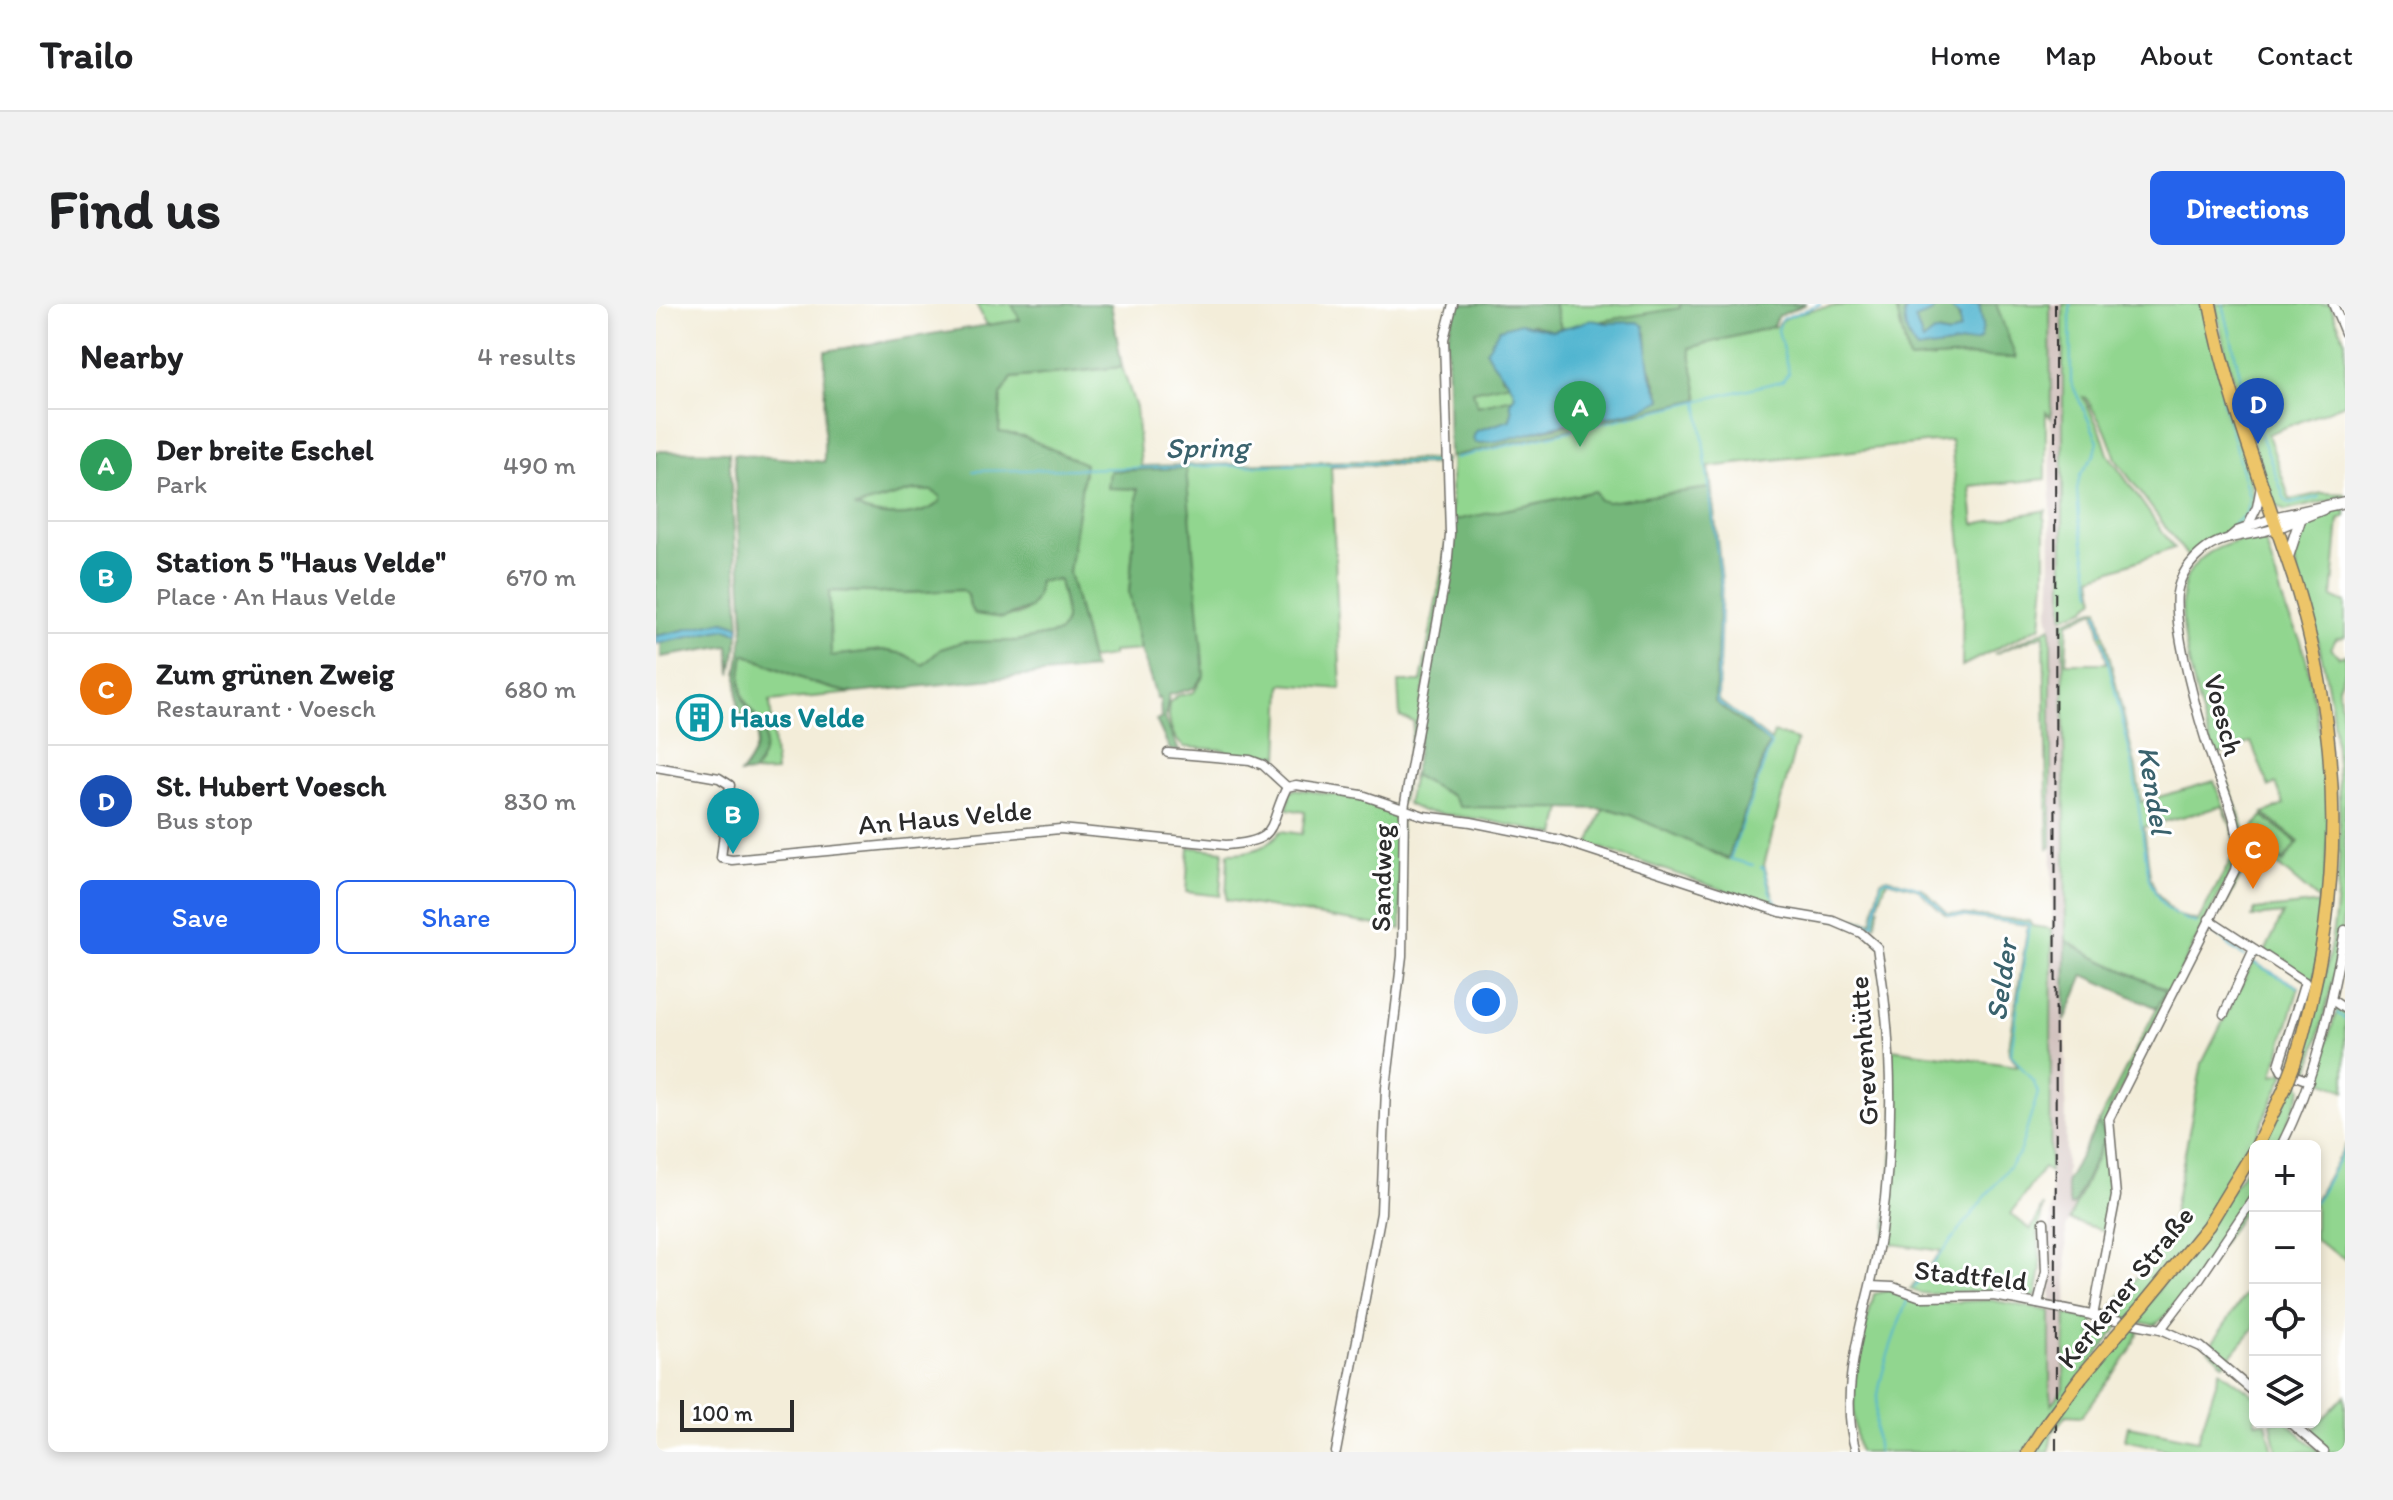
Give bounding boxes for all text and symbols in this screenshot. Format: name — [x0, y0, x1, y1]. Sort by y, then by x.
text: Trailo — [40, 32, 133, 78]
text: Home — [1930, 38, 2001, 72]
text: Map — [2045, 38, 2096, 72]
text: About — [2140, 38, 2213, 72]
text: Contact — [2257, 38, 2353, 72]
button: Directions — [2150, 171, 2345, 245]
text: Find us — [48, 175, 221, 242]
text: Nearby — [80, 336, 183, 377]
text: 4 results — [477, 340, 576, 372]
pin: D — [2232, 378, 2284, 444]
pin: A — [1554, 381, 1606, 447]
water label: Spring — [1165, 428, 1253, 466]
text: Der breite Eschel — [156, 431, 373, 468]
text: A — [98, 449, 114, 481]
text: 490 m — [503, 449, 576, 481]
text: Park — [156, 468, 207, 500]
text: Station 5 "Haus Velde" — [156, 543, 446, 580]
text: B — [98, 561, 114, 593]
text: 670 m — [506, 561, 576, 593]
text: Place · An Haus Velde — [156, 580, 396, 612]
text: Zum grünen Zweig — [156, 655, 394, 692]
street label: Voesch — [2197, 670, 2251, 760]
text: C — [98, 673, 114, 705]
text: 680 m — [504, 673, 576, 705]
text: Restaurant · Voesch — [156, 692, 376, 724]
building icon: Haus Velde — [675, 693, 723, 741]
place label: Haus Velde — [730, 700, 865, 734]
water label: Kendel — [2130, 743, 2181, 839]
text: St. Hubert Voesch — [156, 767, 386, 804]
text: D — [97, 785, 115, 817]
text: 830 m — [504, 785, 576, 817]
pin: B — [707, 788, 759, 854]
street label: An Haus Velde — [857, 792, 1033, 842]
text: Bus stop — [156, 804, 253, 836]
street label: Sandweg — [1363, 823, 1399, 932]
pin: C — [2227, 823, 2279, 889]
button: Save — [80, 880, 320, 954]
button: Share — [336, 880, 576, 954]
water label: Selder — [1977, 934, 2025, 1023]
street label: Grevenhütte — [1841, 975, 1885, 1127]
your location — [1466, 982, 1506, 1022]
map controls — [2249, 1140, 2321, 1428]
button: + — [2249, 1140, 2321, 1212]
street label: Kerkener Straße — [2049, 1199, 2201, 1375]
button: − — [2249, 1212, 2321, 1284]
street label: Stadtfeld — [1913, 1252, 2029, 1298]
button: locate — [2249, 1284, 2321, 1356]
button: layers — [2249, 1356, 2321, 1428]
scale bar — [680, 1396, 794, 1432]
text: 100 m — [692, 1400, 753, 1427]

